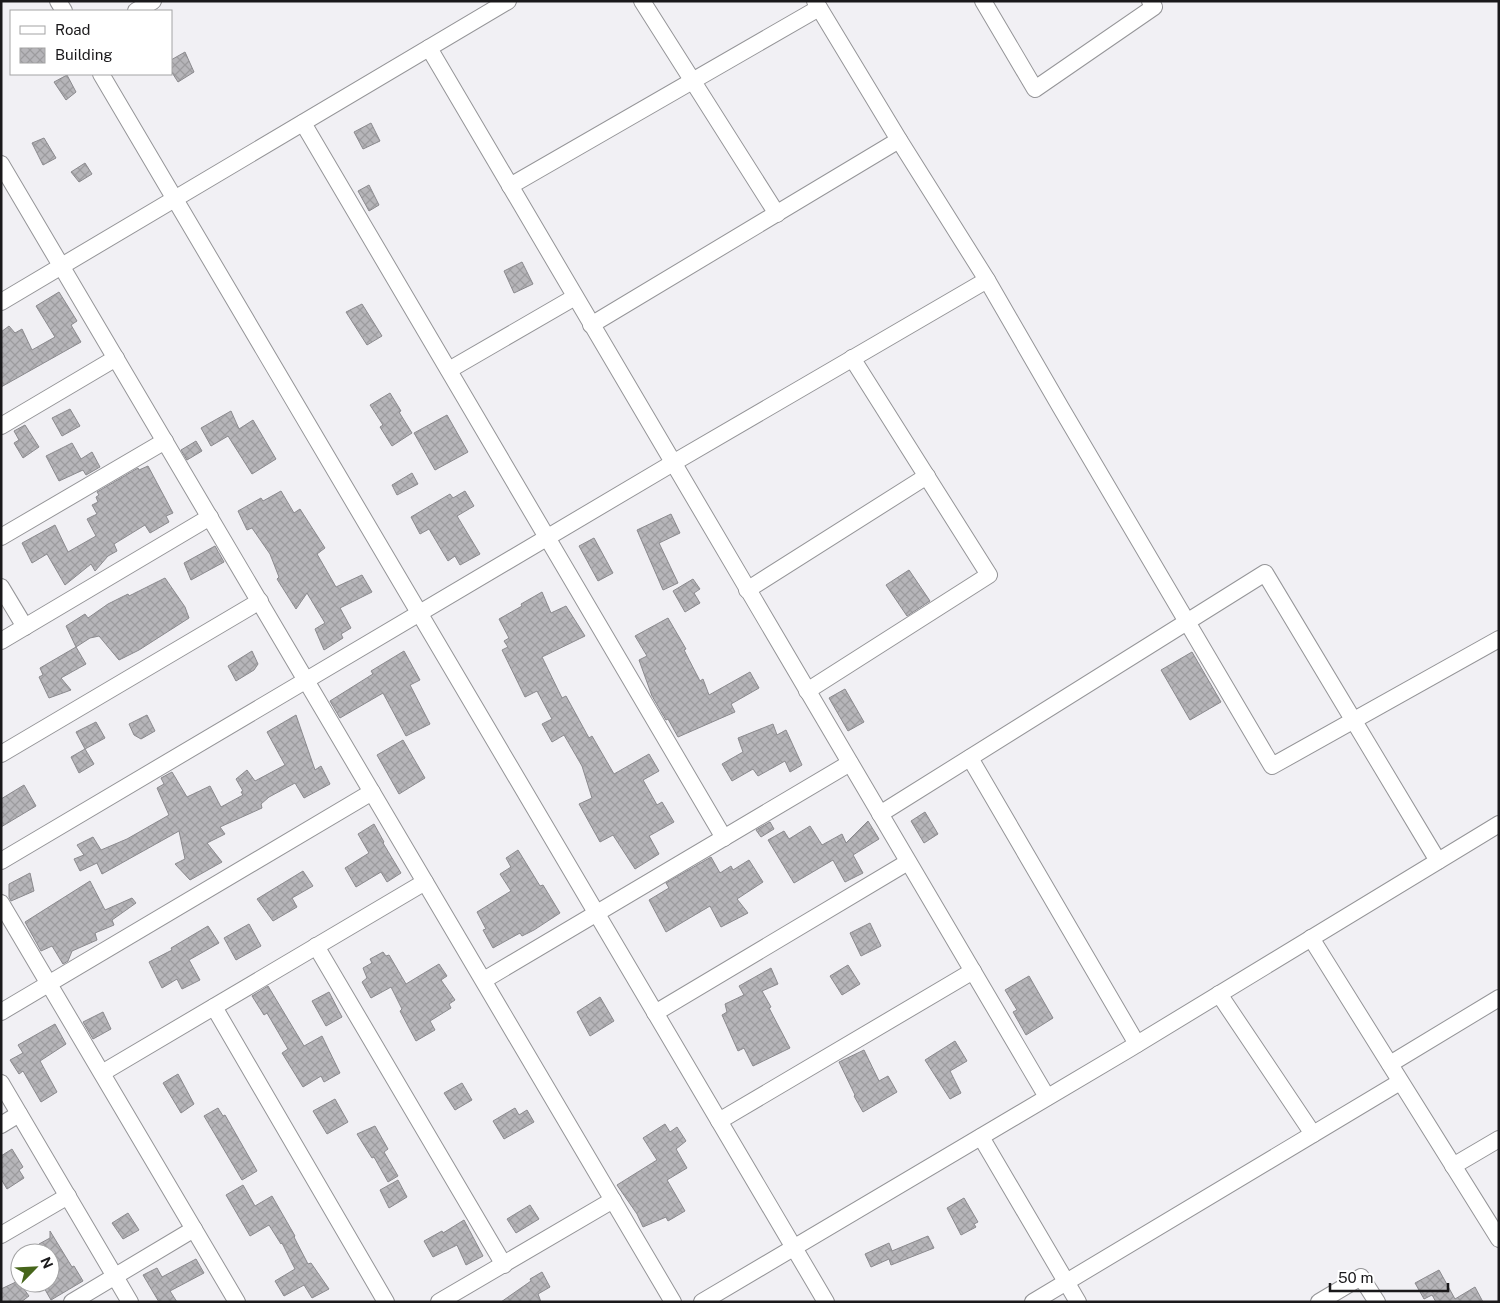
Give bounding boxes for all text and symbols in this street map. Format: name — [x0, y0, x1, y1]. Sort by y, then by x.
legend — [10, 10, 172, 75]
text: Road — [55, 21, 91, 38]
text: Building — [55, 46, 113, 63]
north arrow — [10, 1243, 60, 1293]
text: N — [37, 1254, 56, 1271]
scale bar — [1330, 1260, 1448, 1292]
text: 50 m — [1338, 1269, 1373, 1286]

